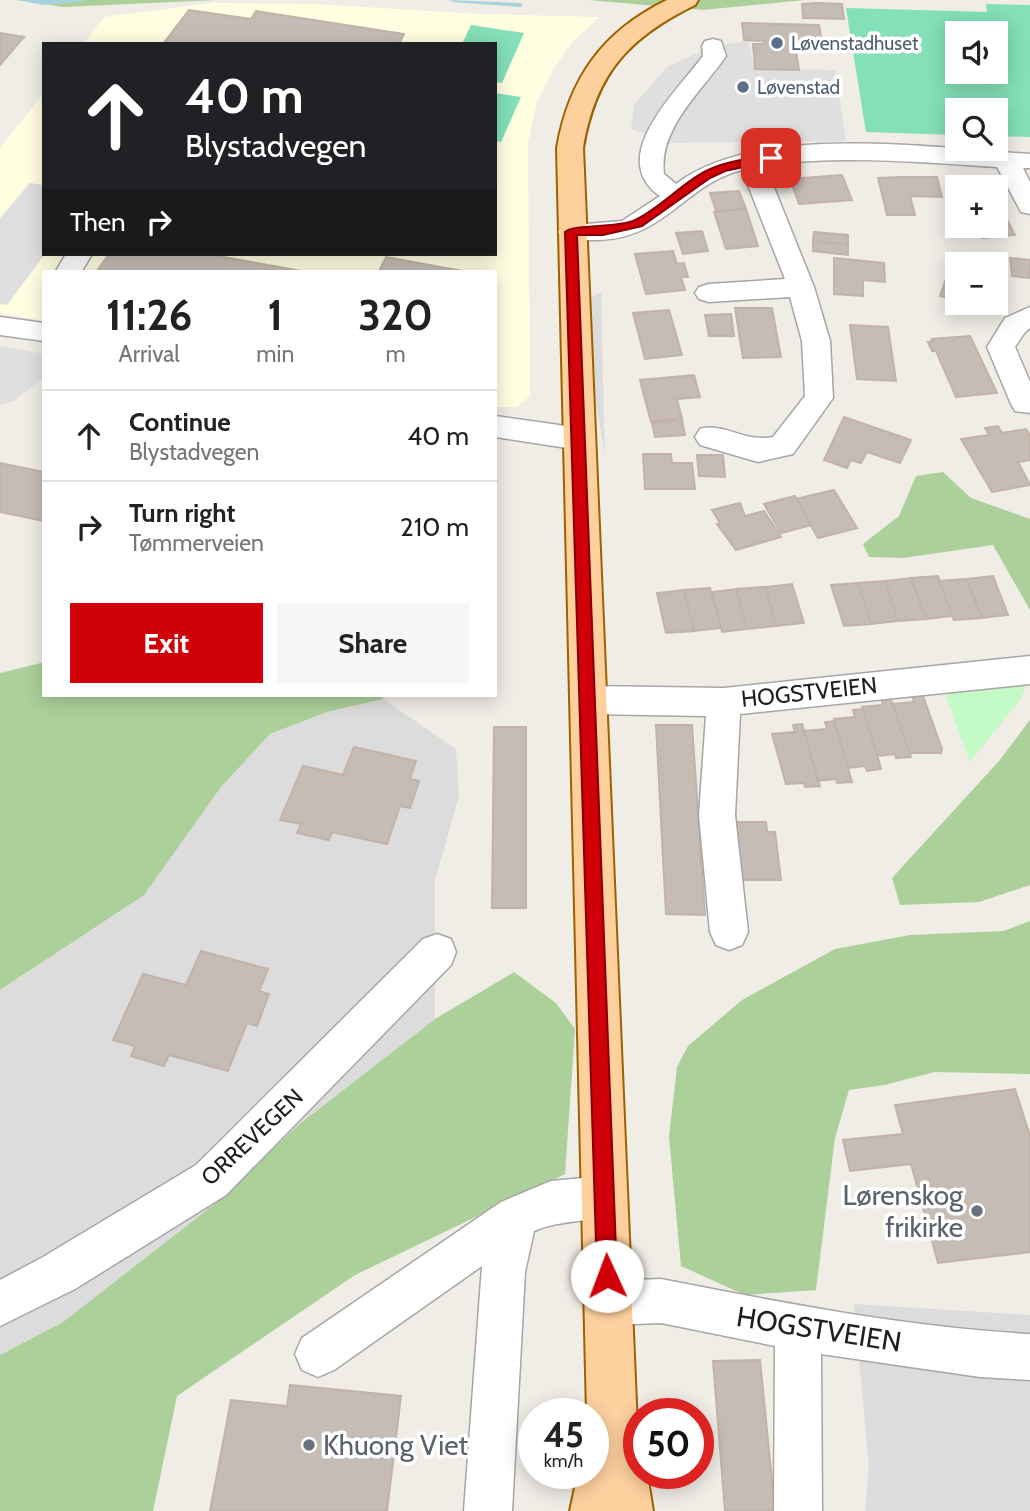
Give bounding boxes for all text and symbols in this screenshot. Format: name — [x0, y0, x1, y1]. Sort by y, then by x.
map controls — [945, 21, 1008, 315]
button: sound — [945, 21, 1008, 84]
place label: Løvenstadhuset — [791, 32, 919, 55]
marker: Løvenstadhuset — [769, 35, 785, 51]
text: 40 m — [185, 66, 304, 125]
icon: ahead — [70, 70, 161, 161]
place label: Løvenstad — [757, 76, 840, 99]
marker: Løvenstad — [735, 79, 751, 95]
button: search — [945, 98, 1008, 161]
text: Blystadvegen — [185, 126, 366, 165]
pin — [741, 128, 801, 188]
icon: arrive — [752, 139, 790, 177]
button: + — [945, 175, 1008, 238]
icon: right — [140, 203, 178, 241]
text: Then — [70, 206, 126, 238]
button: − — [945, 252, 1008, 315]
text: 11:26 — [106, 289, 192, 341]
text: 1 — [268, 289, 283, 341]
text: 320 — [358, 289, 433, 341]
text: Arrival — [119, 340, 180, 368]
text: min — [256, 340, 294, 368]
text: m — [386, 340, 406, 368]
text: Continue — [129, 406, 231, 438]
icon: ahead — [70, 417, 108, 455]
text: 40 m — [407, 420, 469, 452]
text: Blystadvegen — [129, 438, 259, 466]
text: Turn right — [129, 497, 235, 529]
icon: right — [70, 508, 108, 546]
text: 210 m — [400, 511, 469, 543]
text: Tømmerveien — [129, 529, 264, 557]
button: Exit — [70, 603, 263, 683]
button: Share — [277, 603, 469, 683]
street label: HOGSTVEIEN — [740, 671, 878, 713]
street label: ORREVEGEN — [195, 1083, 309, 1191]
place label: Lørenskog frikirke — [843, 1178, 964, 1244]
marker: Lørenskog frikirke — [969, 1203, 985, 1219]
position arrow — [570, 1239, 644, 1313]
street label: HOGSTVEIEN — [734, 1299, 904, 1359]
speed limit sign: 50 — [623, 1398, 714, 1489]
text: 45 — [543, 1413, 584, 1456]
place label: Khuong Viet — [323, 1428, 468, 1462]
marker: Khuong Viet — [301, 1437, 317, 1453]
text: km/h — [544, 1450, 583, 1472]

